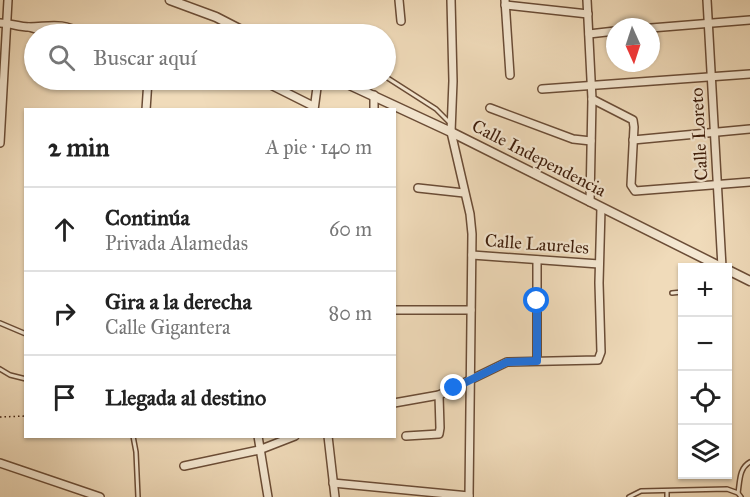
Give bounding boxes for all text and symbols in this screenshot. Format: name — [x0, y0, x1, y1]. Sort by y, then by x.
north arrow — [606, 18, 660, 72]
search box — [24, 24, 396, 90]
icon: search — [45, 41, 78, 74]
text: Buscar aquí — [93, 44, 196, 71]
street label: Calle Loreto — [686, 87, 712, 181]
street label: Calle Independencia — [468, 115, 610, 201]
text: 2 min — [48, 131, 109, 163]
text: A pie · 140 m — [266, 135, 372, 159]
text: Continúa — [105, 204, 190, 231]
icon: ahead — [48, 213, 81, 246]
text: 60 m — [329, 217, 372, 241]
street label: Calle Laureles — [484, 229, 590, 259]
text: Privada Alamedas — [105, 231, 248, 255]
map controls — [678, 263, 732, 479]
button: + — [678, 263, 732, 317]
route start — [523, 287, 549, 313]
text: Gira a la derecha — [105, 288, 252, 315]
icon: right — [48, 297, 81, 330]
text: 80 m — [329, 301, 372, 325]
text: Calle Gigantera — [105, 315, 230, 339]
button: − — [678, 317, 732, 371]
button: locate — [678, 371, 732, 425]
route end — [440, 374, 466, 400]
icon: arrive — [48, 381, 81, 414]
text: Llegada al destino — [105, 384, 266, 411]
button: layers — [678, 425, 732, 479]

